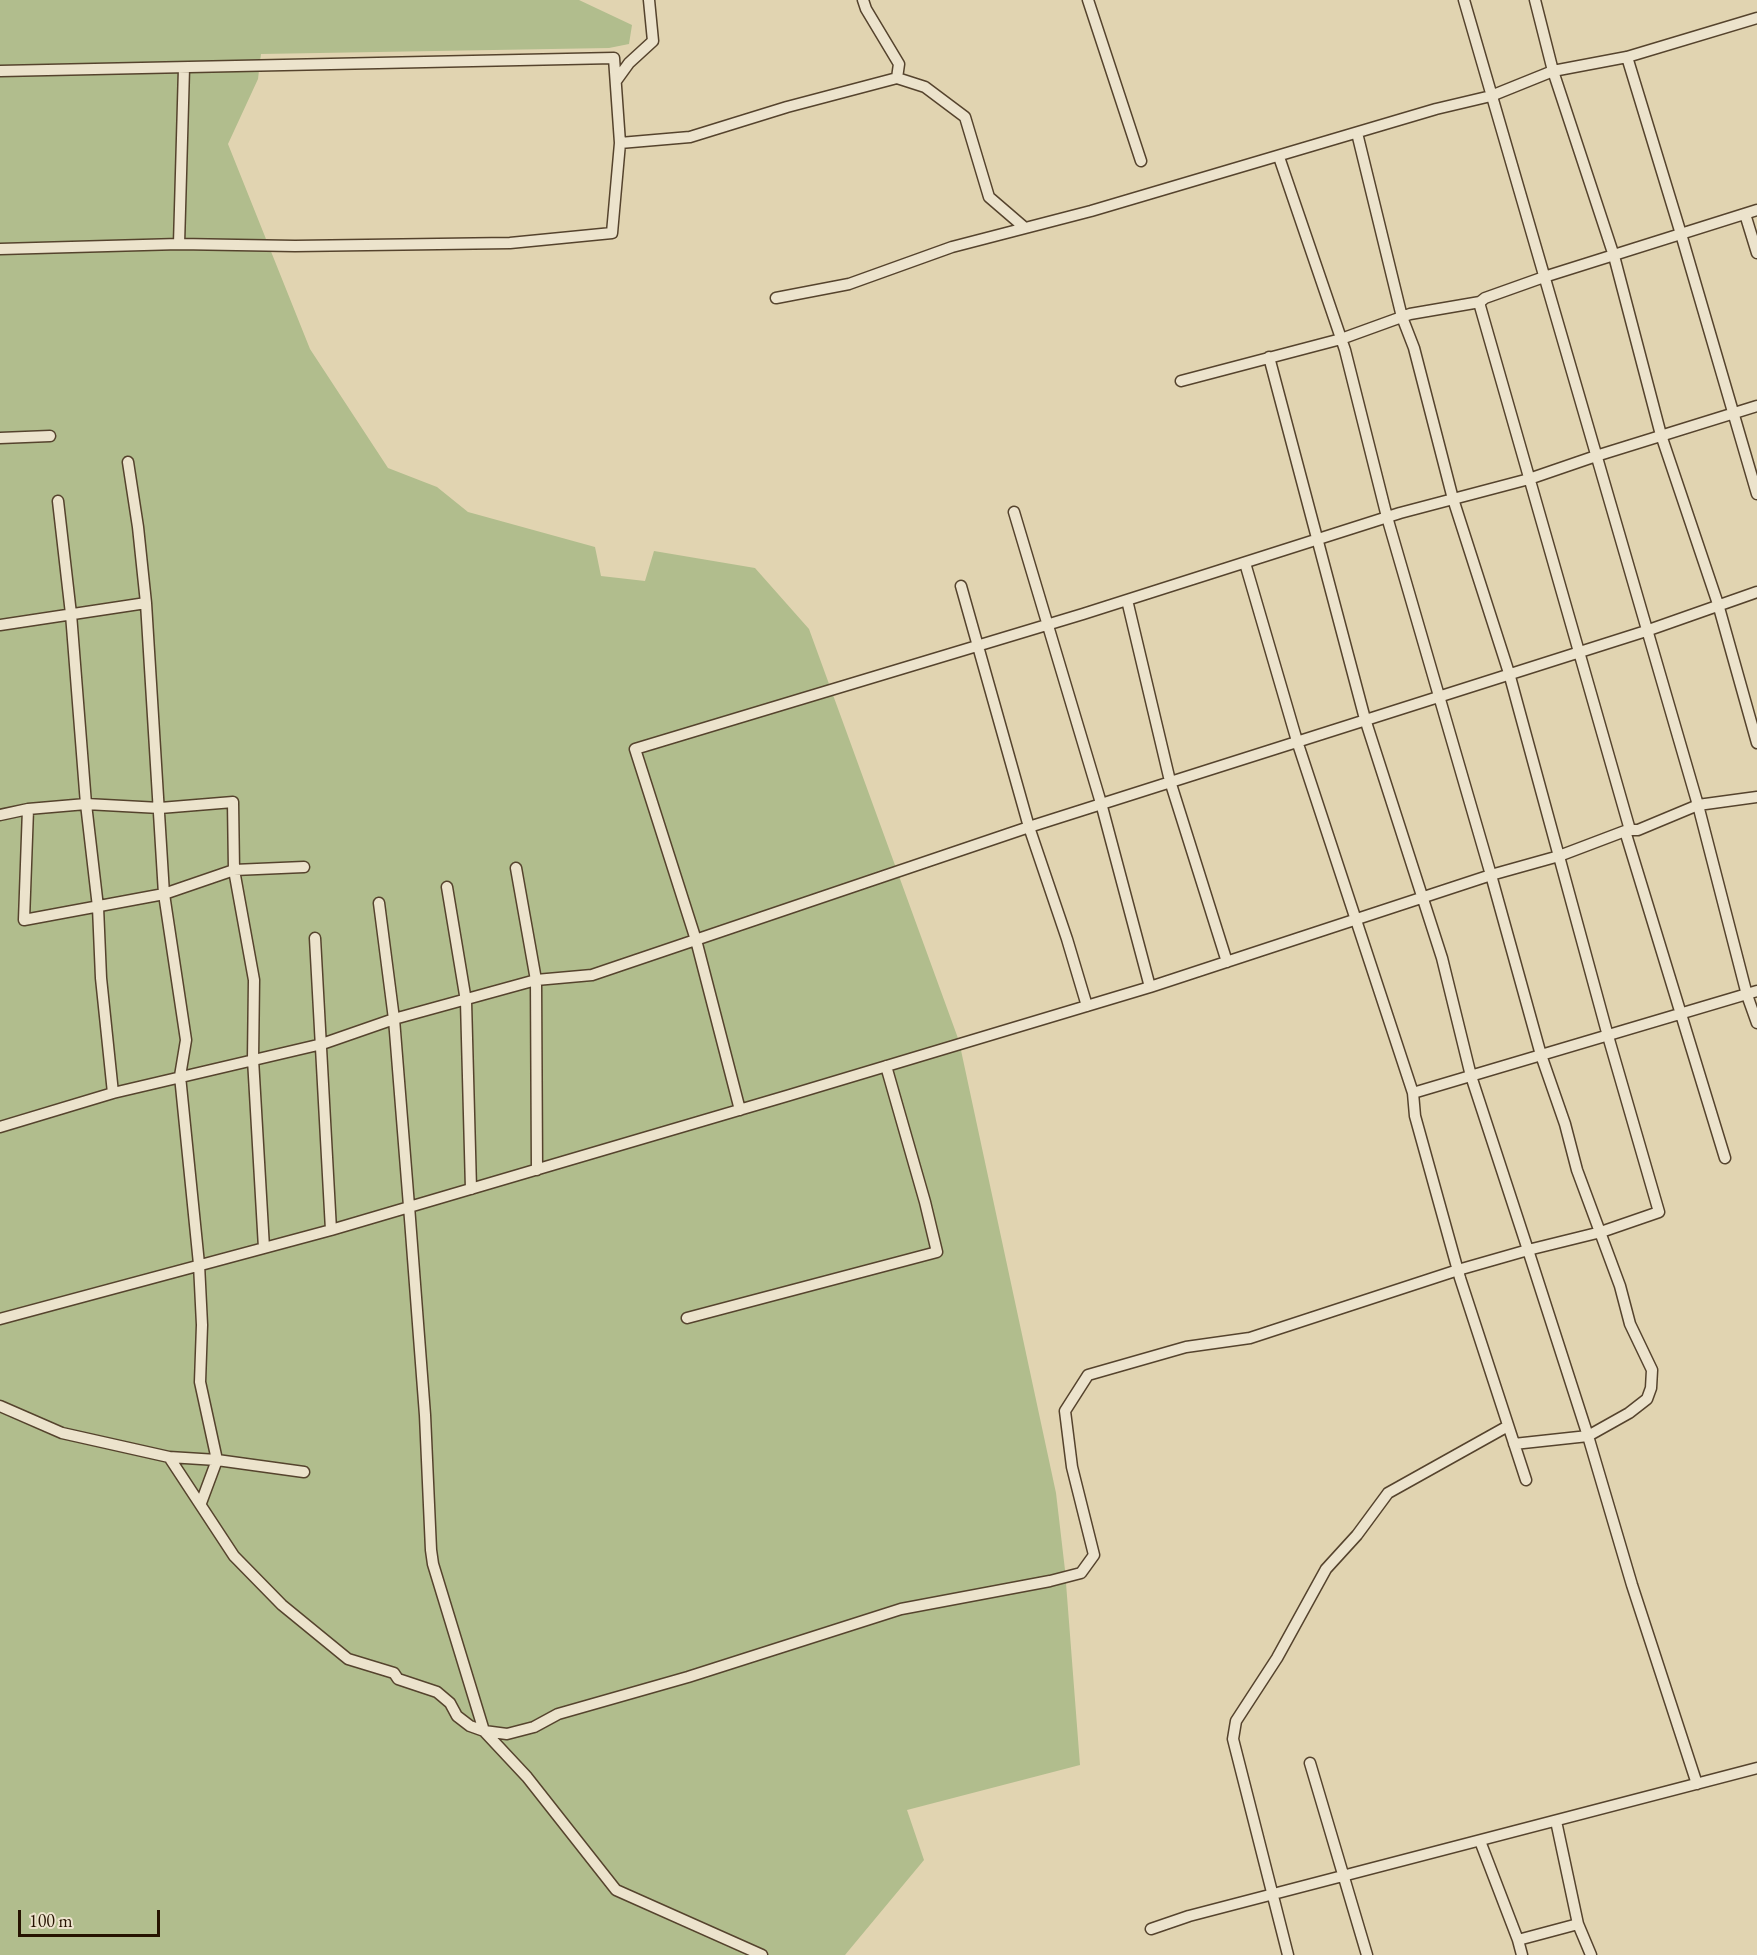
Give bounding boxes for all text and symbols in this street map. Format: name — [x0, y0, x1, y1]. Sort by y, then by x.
scale bar — [21, 1898, 164, 1936]
text: 100 m — [29, 1909, 73, 1932]

